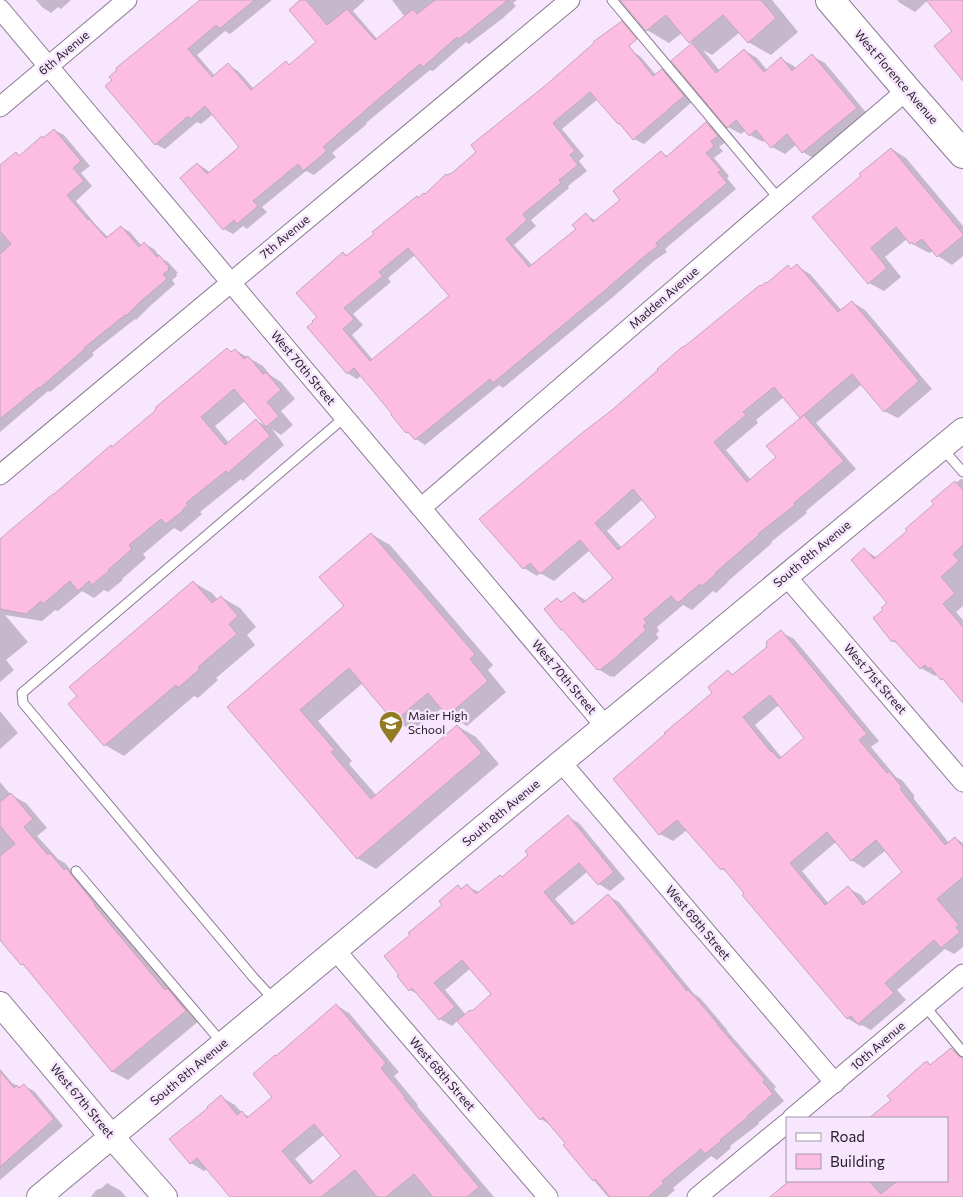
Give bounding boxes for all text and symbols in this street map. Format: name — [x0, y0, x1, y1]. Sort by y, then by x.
street label: 6th Avenue — [35, 27, 91, 77]
street label: West Florence Avenue — [852, 27, 941, 126]
street label: 7th Avenue — [257, 211, 312, 261]
street label: Madden Avenue — [626, 263, 701, 331]
street label: West 70th Street — [269, 327, 339, 407]
street label: South 8th Avenue — [770, 517, 853, 590]
street label: West 70th Street — [530, 636, 600, 716]
street label: West 71st Street — [841, 640, 910, 716]
place label: Maier High School — [408, 708, 468, 736]
school or university icon: Maier High School — [378, 710, 404, 744]
street label: South 8th Avenue — [459, 776, 542, 849]
street label: West 69th Street — [664, 882, 734, 962]
street label: 10th Avenue — [847, 1018, 907, 1073]
street label: West 68th Street — [407, 1034, 479, 1113]
street label: South 8th Avenue — [147, 1035, 230, 1108]
street label: West 67th Street — [48, 1061, 118, 1140]
legend — [786, 1117, 948, 1182]
text: Road — [830, 1127, 865, 1145]
text: Building — [830, 1152, 885, 1170]

